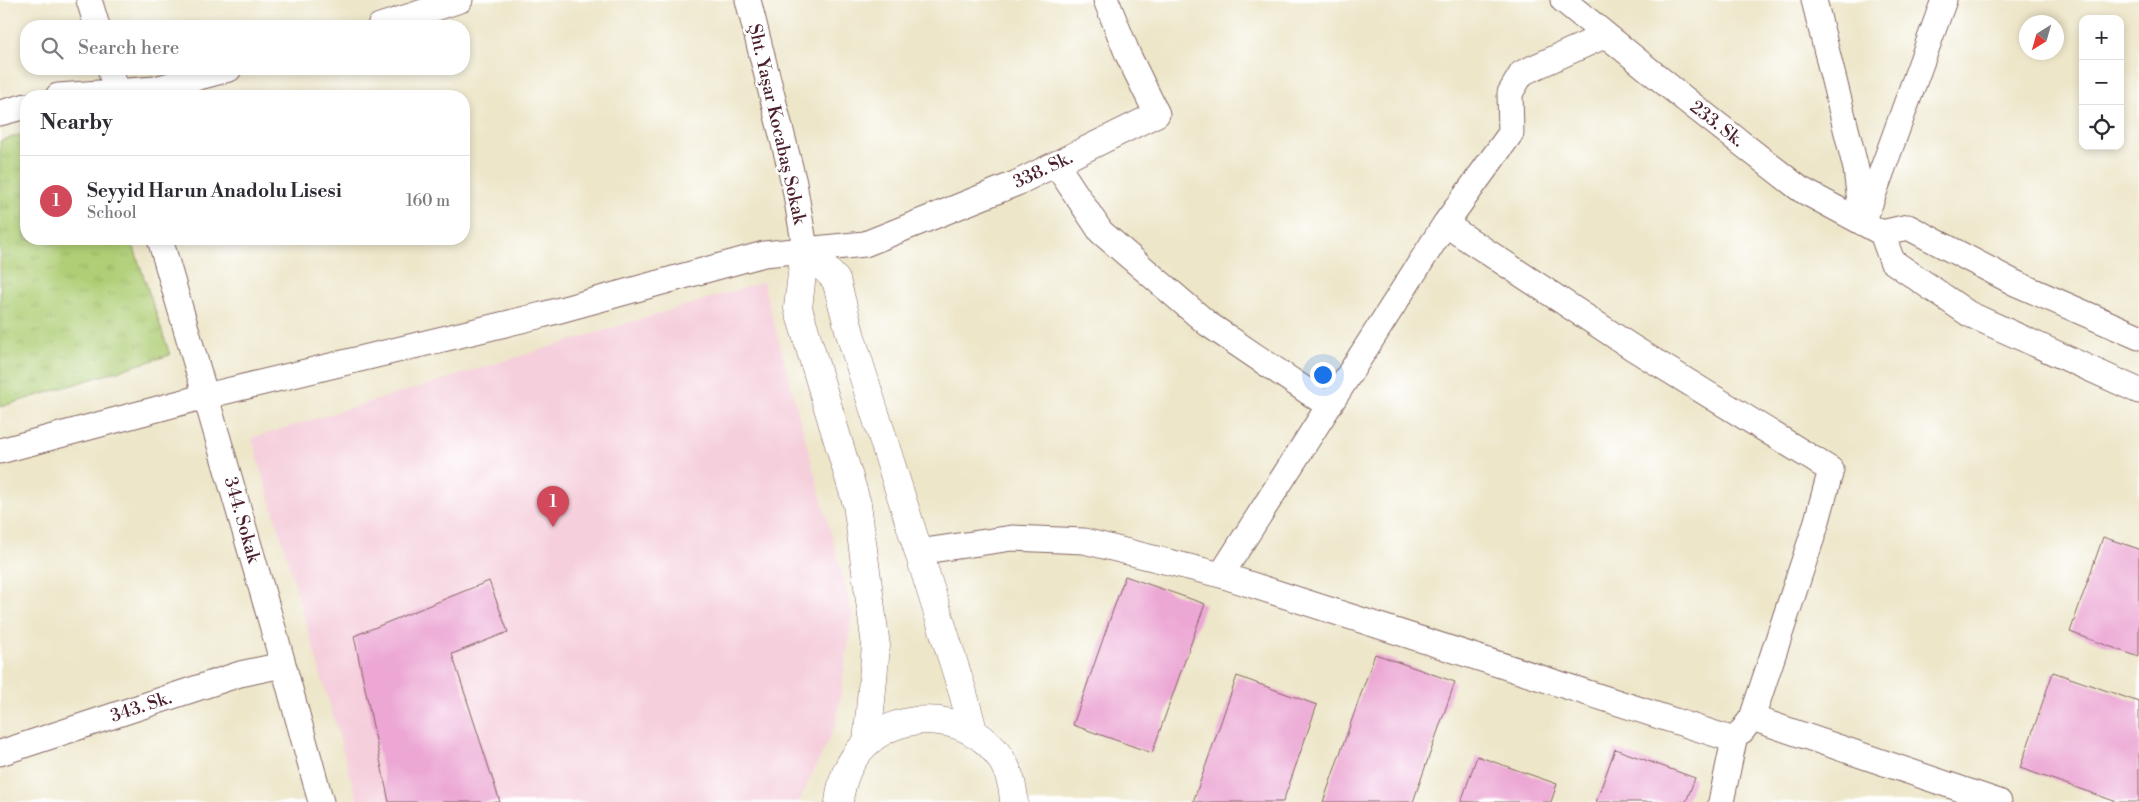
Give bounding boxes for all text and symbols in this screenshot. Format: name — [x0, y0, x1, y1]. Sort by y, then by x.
north arrow — [2019, 15, 2064, 60]
map controls — [2079, 15, 2124, 150]
button: + — [2079, 15, 2124, 60]
search box — [20, 20, 470, 75]
street label: Şht. Yaşar Kocabaş Sokak — [743, 22, 812, 228]
icon: search — [38, 34, 66, 62]
text: Search here — [78, 36, 179, 60]
button: − — [2079, 60, 2124, 105]
street label: 233. Sk. — [1685, 96, 1749, 152]
button: locate — [2079, 105, 2124, 150]
text: Nearby — [40, 110, 113, 136]
street label: 338. Sk. — [1009, 146, 1077, 194]
text: Seyyid Harun Anadolu Lisesi — [87, 179, 342, 203]
text: 1 — [52, 191, 60, 211]
text: 160 m — [406, 191, 450, 211]
text: School — [87, 203, 136, 223]
your location — [1310, 362, 1336, 388]
street label: 344. Sokak — [219, 474, 266, 567]
pin: 1 — [537, 486, 569, 527]
street label: 343. Sk. — [107, 686, 175, 728]

